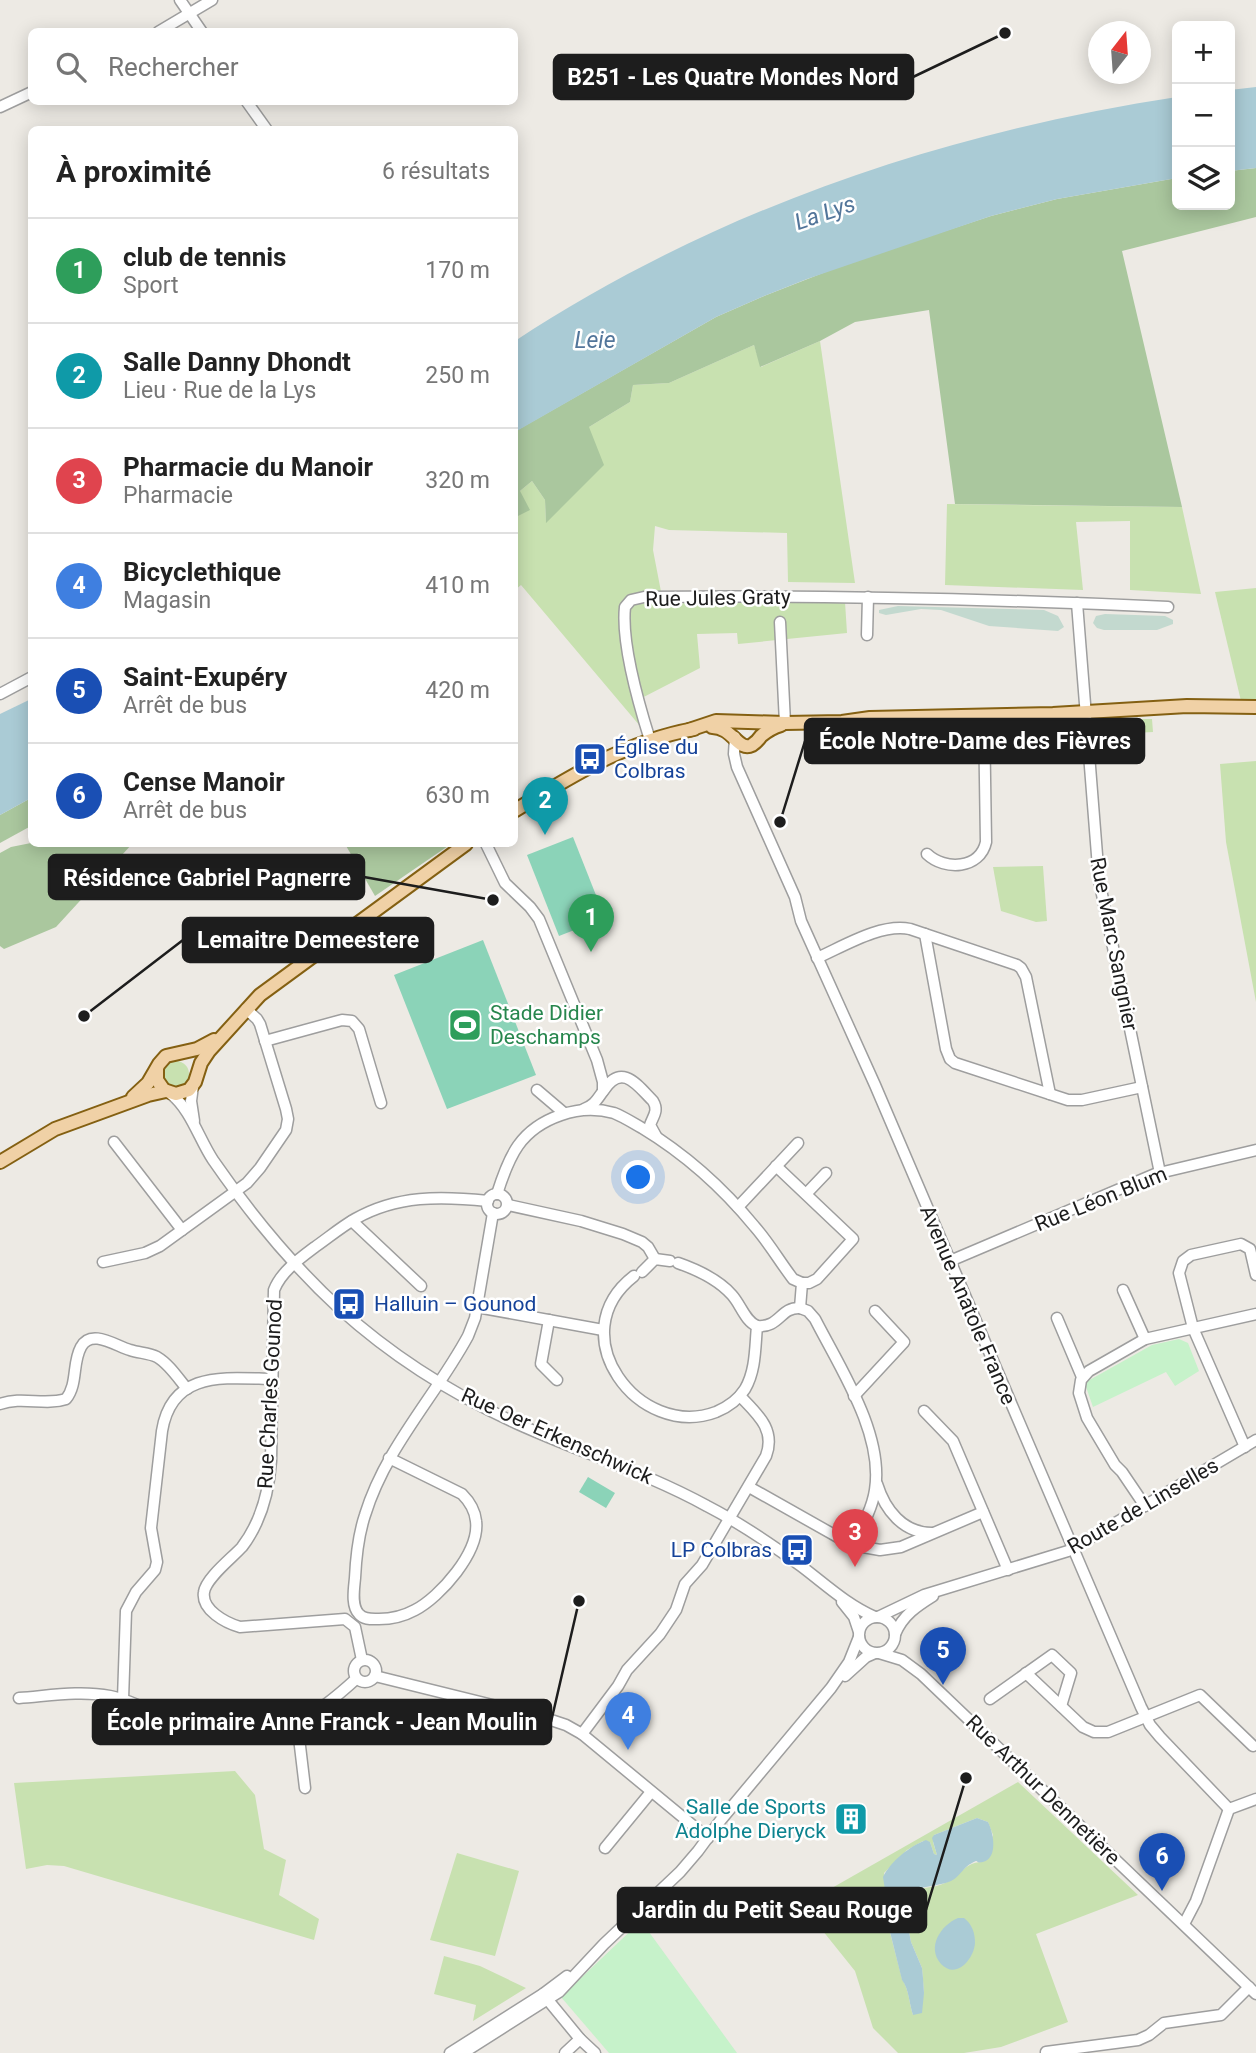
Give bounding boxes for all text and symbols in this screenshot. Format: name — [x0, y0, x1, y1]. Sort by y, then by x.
north arrow — [1088, 21, 1151, 84]
map controls — [1172, 21, 1235, 210]
button: + — [1172, 21, 1235, 84]
search box — [28, 28, 518, 105]
icon: search — [52, 48, 90, 86]
text: Rechercher — [108, 52, 239, 82]
callout: B251 - Les Quatre Mondes Nord — [554, 55, 913, 99]
text: B251 - Les Quatre Mondes Nord — [567, 64, 899, 91]
button: − — [1172, 84, 1235, 147]
button: layers — [1172, 147, 1235, 210]
text: À proximité — [56, 154, 211, 189]
text: 6 résultats — [382, 158, 490, 185]
water label: La Lys — [791, 190, 859, 236]
text: club de tennis — [123, 242, 286, 272]
text: 1 — [72, 257, 86, 284]
text: 170 m — [425, 257, 490, 284]
text: Sport — [123, 272, 179, 299]
water label: Leie — [574, 327, 616, 354]
text: Salle Danny Dhondt — [123, 347, 351, 377]
text: 2 — [72, 362, 86, 389]
text: 250 m — [425, 362, 490, 389]
text: Lieu · Rue de la Lys — [123, 377, 316, 404]
text: Pharmacie du Manoir — [123, 452, 373, 482]
text: 3 — [72, 467, 86, 494]
text: 320 m — [425, 467, 490, 494]
text: Pharmacie — [123, 482, 233, 509]
text: Bicyclethique — [123, 557, 281, 587]
text: 4 — [72, 572, 86, 599]
text: 410 m — [425, 572, 490, 599]
street label: Rue Jules Graty — [645, 585, 791, 611]
text: Magasin — [123, 587, 211, 614]
text: Saint-Exupéry — [123, 662, 287, 692]
text: 5 — [72, 677, 86, 704]
text: 420 m — [425, 677, 490, 704]
text: Arrêt de bus — [123, 692, 247, 719]
callout: École Notre-Dame des Fièvres — [805, 719, 1144, 763]
text: École Notre-Dame des Fièvres — [819, 727, 1131, 755]
place label: Église du Colbras — [614, 735, 698, 783]
bus stop icon: Église du Colbras — [571, 740, 609, 778]
text: Cense Manoir — [123, 767, 285, 797]
pin: 2 — [522, 777, 568, 835]
text: 6 — [72, 782, 86, 809]
text: 630 m — [425, 782, 490, 809]
text: Arrêt de bus — [123, 797, 247, 824]
callout: Résidence Gabriel Pagnerre — [49, 855, 364, 899]
street label: Rue Marc Sangnier — [1085, 855, 1143, 1033]
text: Résidence Gabriel Pagnerre — [63, 865, 351, 892]
pin: 1 — [568, 894, 614, 952]
callout: Lemaitre Demeestere — [183, 918, 433, 962]
text: Lemaitre Demeestere — [197, 927, 419, 954]
place label: Stade Didier Deschamps — [490, 1001, 603, 1049]
sports icon: Stade Didier Deschamps — [446, 1006, 484, 1044]
your location — [621, 1160, 655, 1194]
street label: Rue Léon Blum — [1031, 1162, 1171, 1236]
street label: Avenue Anatole France — [915, 1202, 1021, 1408]
bus stop icon: Halluin – Gounod — [330, 1285, 368, 1323]
place label: Halluin – Gounod — [374, 1292, 536, 1316]
street label: Rue Charles Gounod — [253, 1298, 287, 1490]
street label: Rue Oer Erkenschwick — [458, 1383, 657, 1489]
street label: Route de Linselles — [1063, 1453, 1223, 1559]
pin: 3 — [832, 1509, 878, 1567]
bus stop icon: LP Colbras — [778, 1531, 816, 1569]
place label: LP Colbras — [671, 1538, 772, 1562]
pin: 5 — [920, 1627, 966, 1685]
pin: 4 — [605, 1692, 651, 1750]
callout: École primaire Anne Franck - Jean Moulin — [93, 1700, 551, 1744]
text: École primaire Anne Franck - Jean Moulin — [107, 1708, 537, 1736]
street label: Rue Arthur Dennetière — [961, 1710, 1125, 1870]
place label: Salle de Sports Adolphe Dieryck — [675, 1795, 826, 1843]
building icon: Salle de Sports Adolphe Dieryck — [832, 1800, 870, 1838]
pin: 6 — [1139, 1833, 1185, 1891]
callout: Jardin du Petit Seau Rouge — [618, 1888, 926, 1932]
text: Jardin du Petit Seau Rouge — [632, 1897, 912, 1924]

